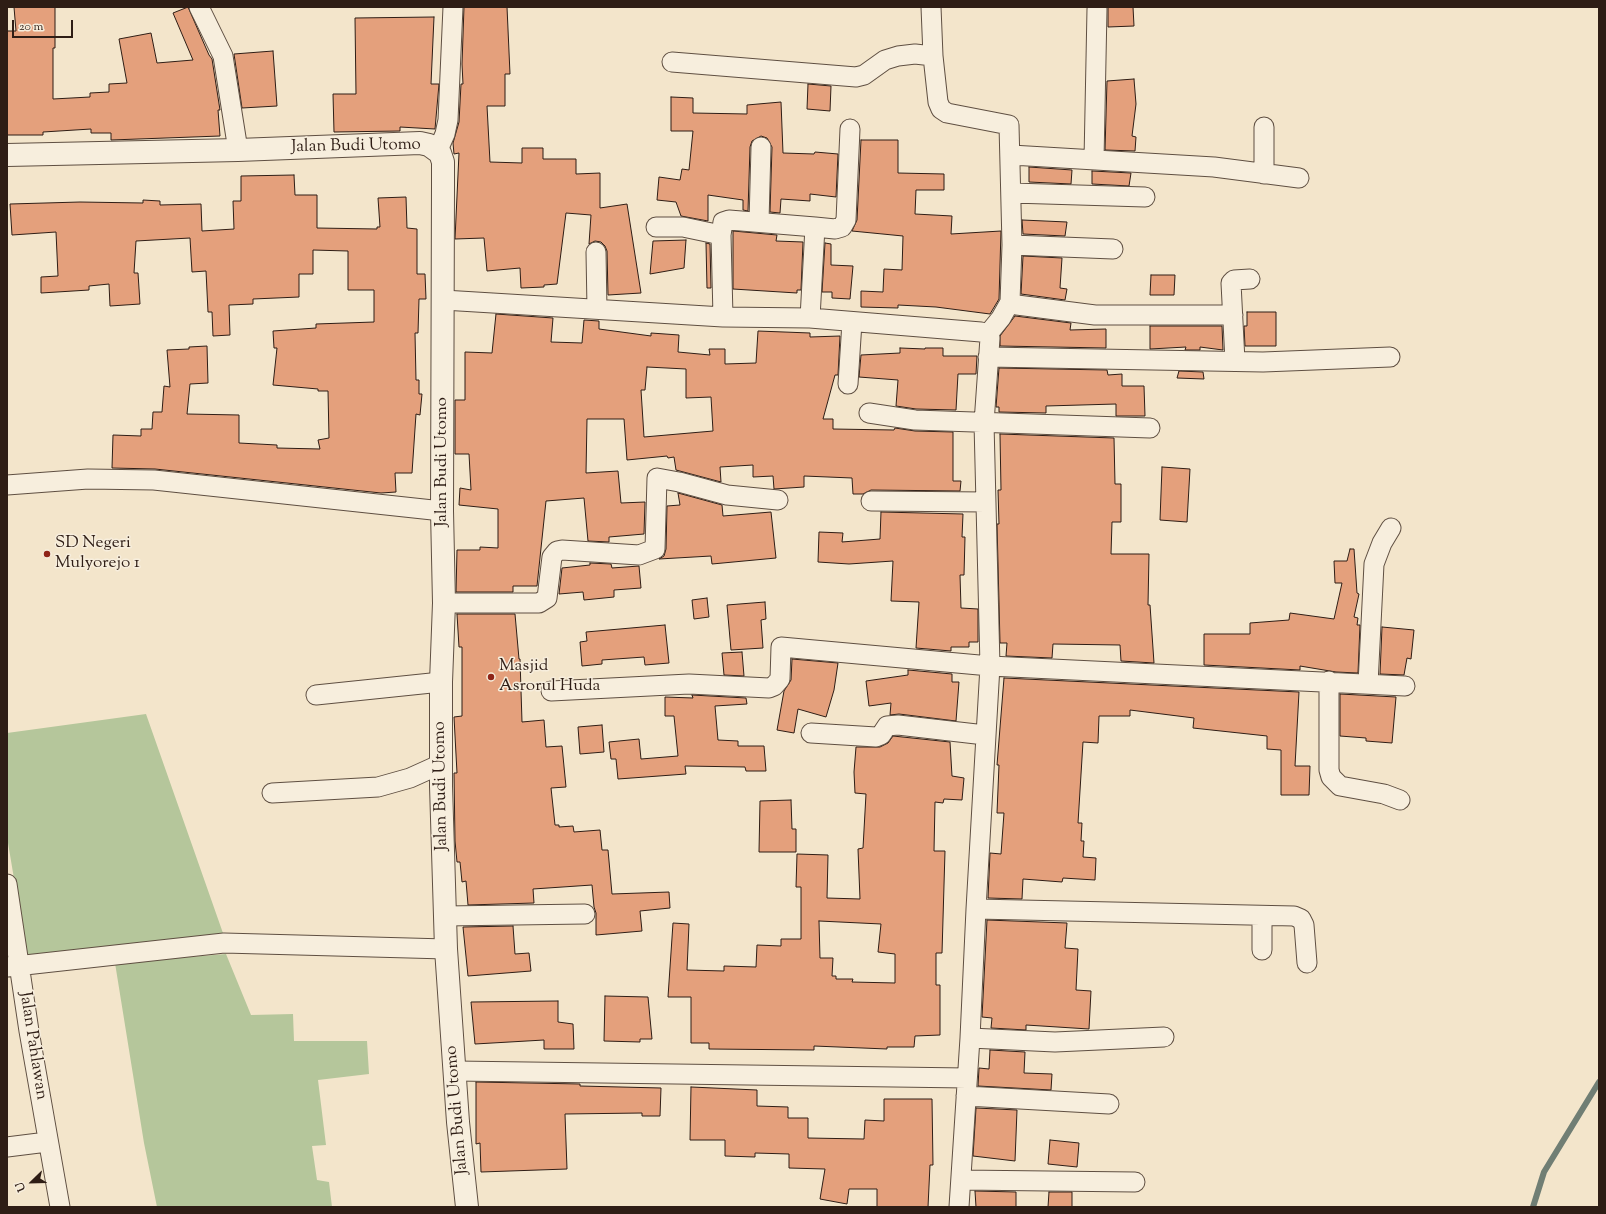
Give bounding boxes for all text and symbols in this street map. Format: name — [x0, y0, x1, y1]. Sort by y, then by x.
scale bar — [14, 12, 75, 38]
text: 20 m — [19, 18, 43, 36]
street label: Jalan Budi Utomo — [291, 136, 421, 158]
street label: Jalan Budi Utomo — [433, 397, 453, 527]
place label: SD Negeri Mulyorejo 1 — [55, 534, 140, 574]
marker: SD Negeri Mulyorejo 1 — [42, 549, 52, 559]
place label: Masjid Asrorul Huda — [499, 657, 600, 697]
marker: Masjid Asrorul Huda — [486, 672, 496, 682]
street label: Jalan Budi Utomo — [431, 721, 453, 851]
street label: Jalan Pahlawan — [13, 991, 51, 1101]
street label: Jalan Budi Utomo — [442, 1044, 474, 1176]
north arrow — [12, 1162, 52, 1202]
text: U — [12, 1179, 30, 1194]

